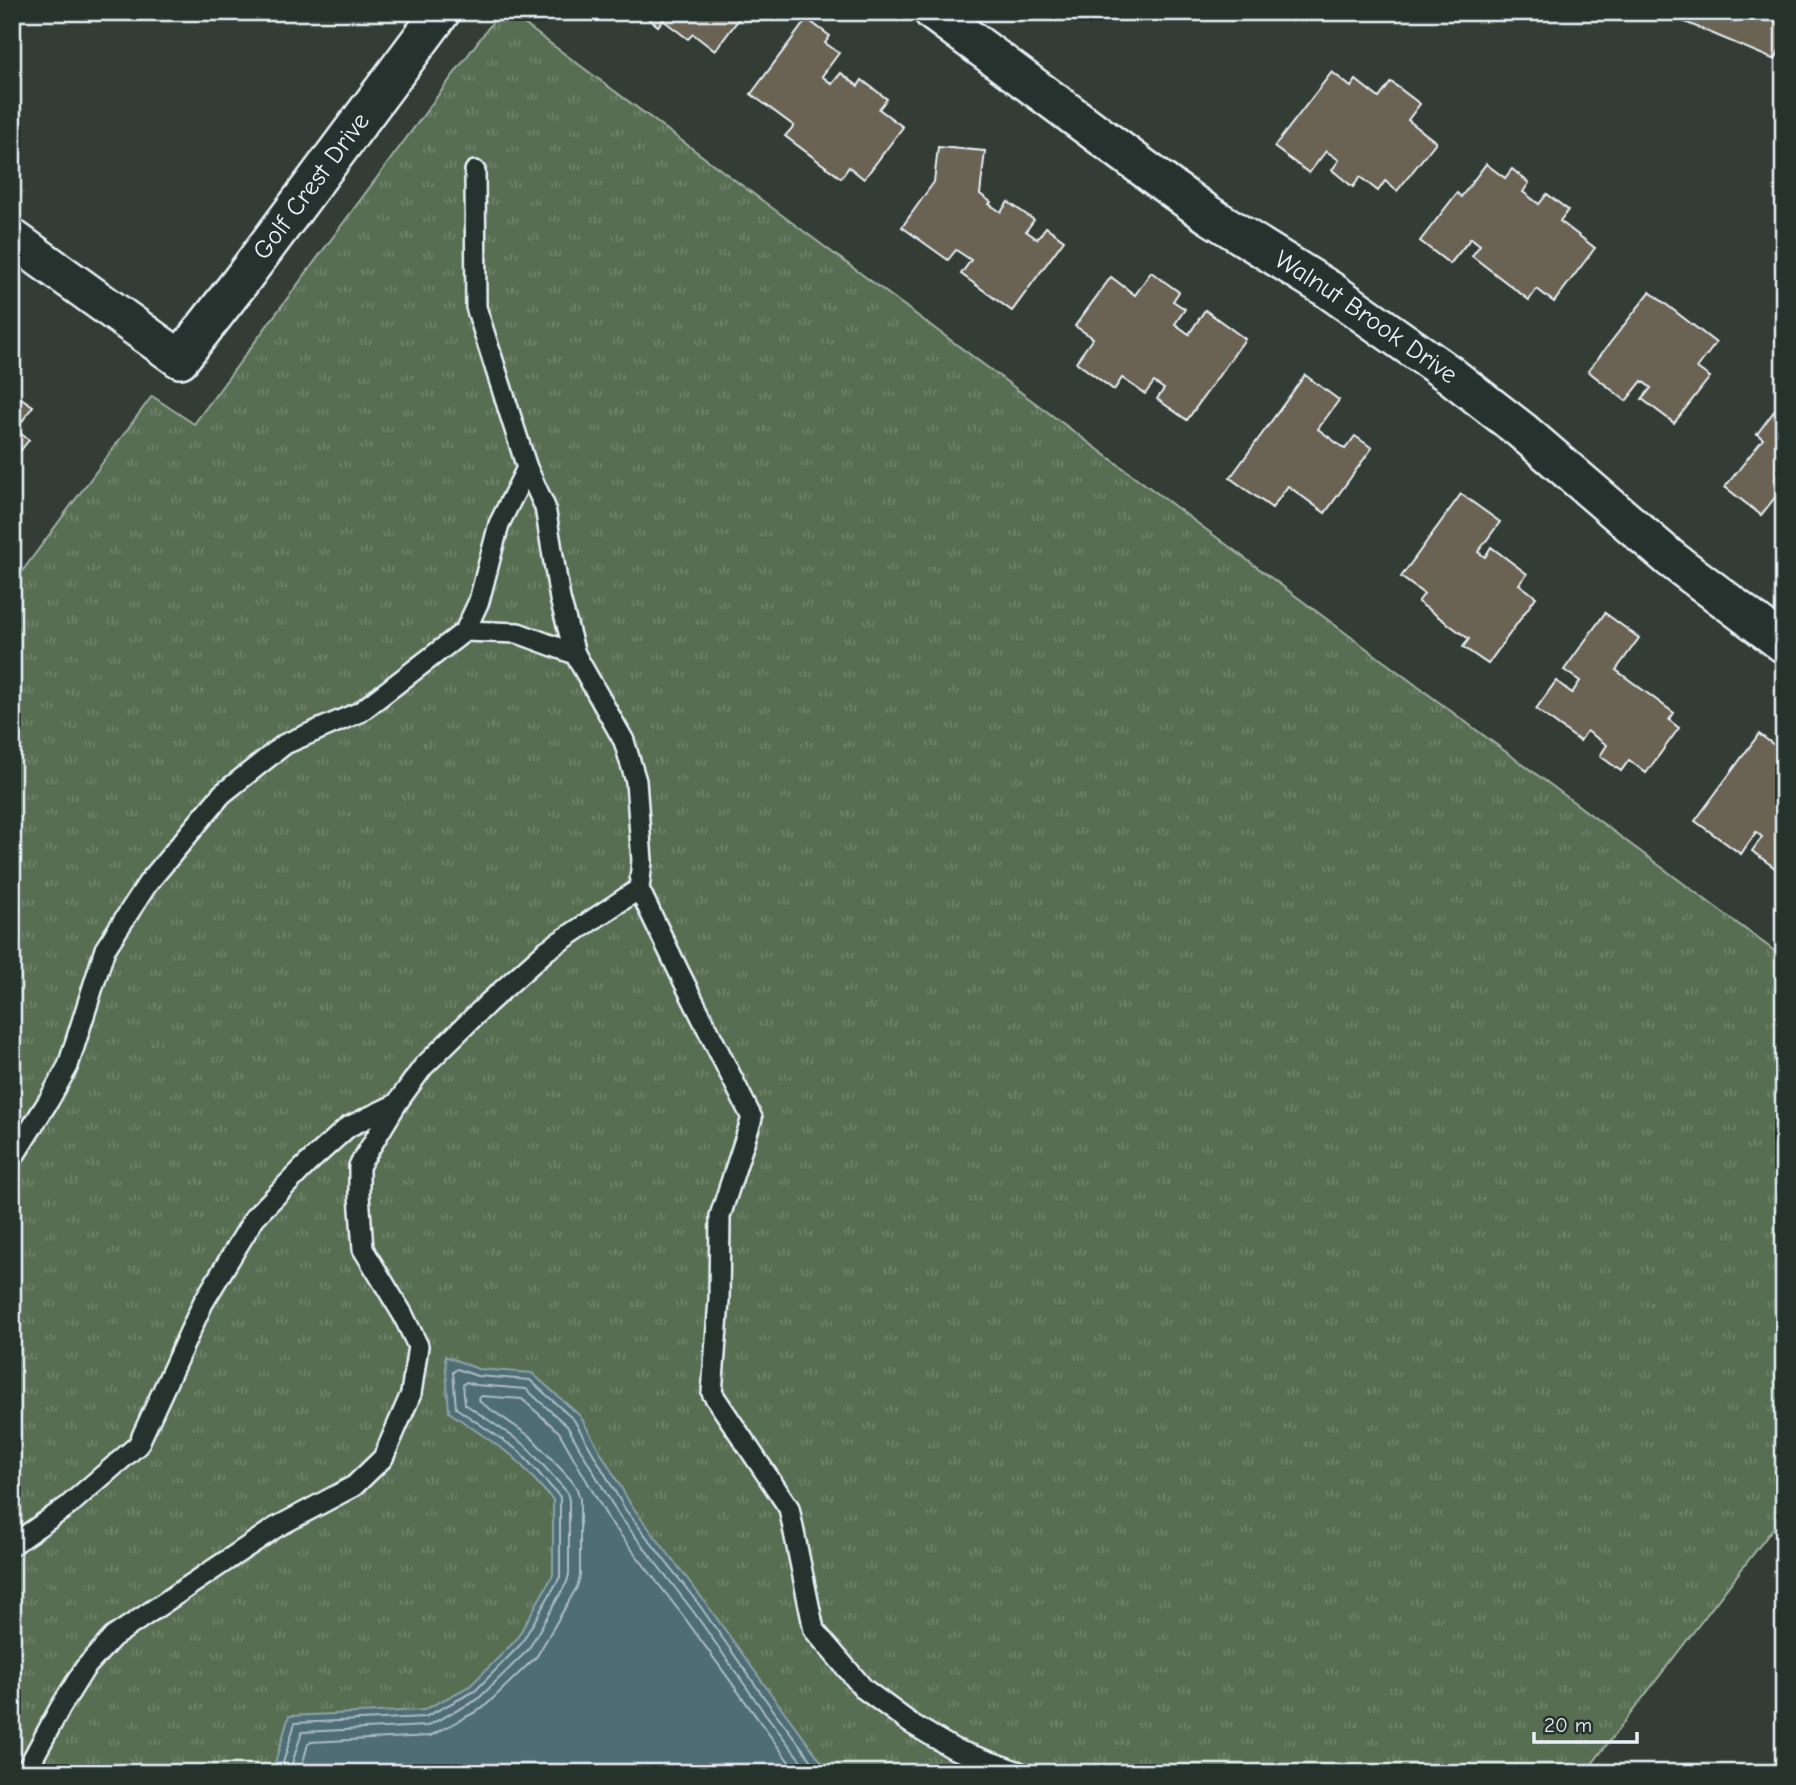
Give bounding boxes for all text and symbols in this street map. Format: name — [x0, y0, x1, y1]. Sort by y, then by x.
street label: Golf Crest Drive — [247, 107, 376, 266]
street label: Walnut Brook Drive — [1269, 245, 1463, 390]
scale bar — [1534, 1701, 1637, 1745]
text: 20 m — [1544, 1713, 1592, 1737]

